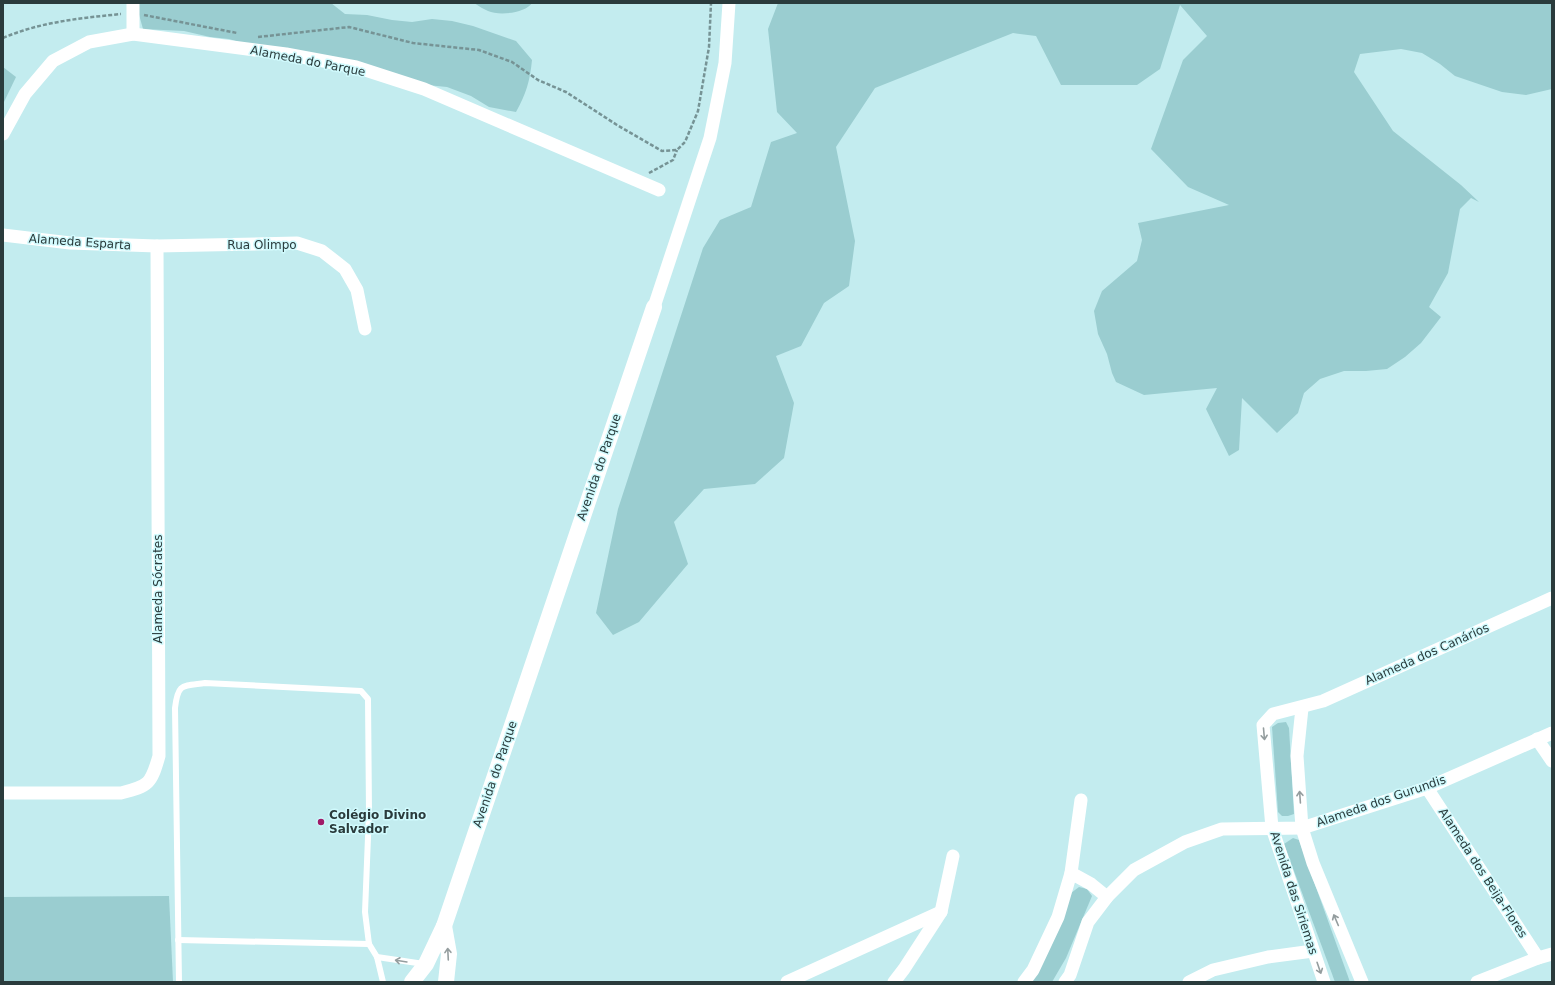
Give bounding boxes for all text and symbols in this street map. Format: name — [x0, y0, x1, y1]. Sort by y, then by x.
street label: Alameda do Parque — [249, 43, 367, 79]
street label: Alameda Esparta — [28, 231, 132, 253]
street label: Rua Olimpo — [227, 238, 297, 252]
street label: Avenida do Parque — [574, 412, 624, 522]
street label: Alameda Sócrates — [151, 535, 165, 643]
street label: Alameda dos Canários — [1363, 620, 1491, 688]
street label: Avenida do Parque — [470, 719, 520, 829]
one-way arrow — [1261, 727, 1268, 740]
street label: Alameda dos Gurundis — [1314, 772, 1448, 830]
one-way arrow — [1296, 790, 1303, 803]
street label: Alameda dos Beija-Flores — [1436, 806, 1530, 940]
place label: Colégio Divino Salvador — [329, 808, 426, 836]
marker: Colégio Divino Salvador — [316, 817, 326, 827]
street label: Avenida das Siriemas — [1267, 830, 1321, 956]
one-way arrow — [1332, 915, 1340, 927]
one-way arrow — [444, 948, 452, 961]
one-way arrow — [395, 957, 408, 965]
one-way arrow — [1316, 961, 1324, 973]

